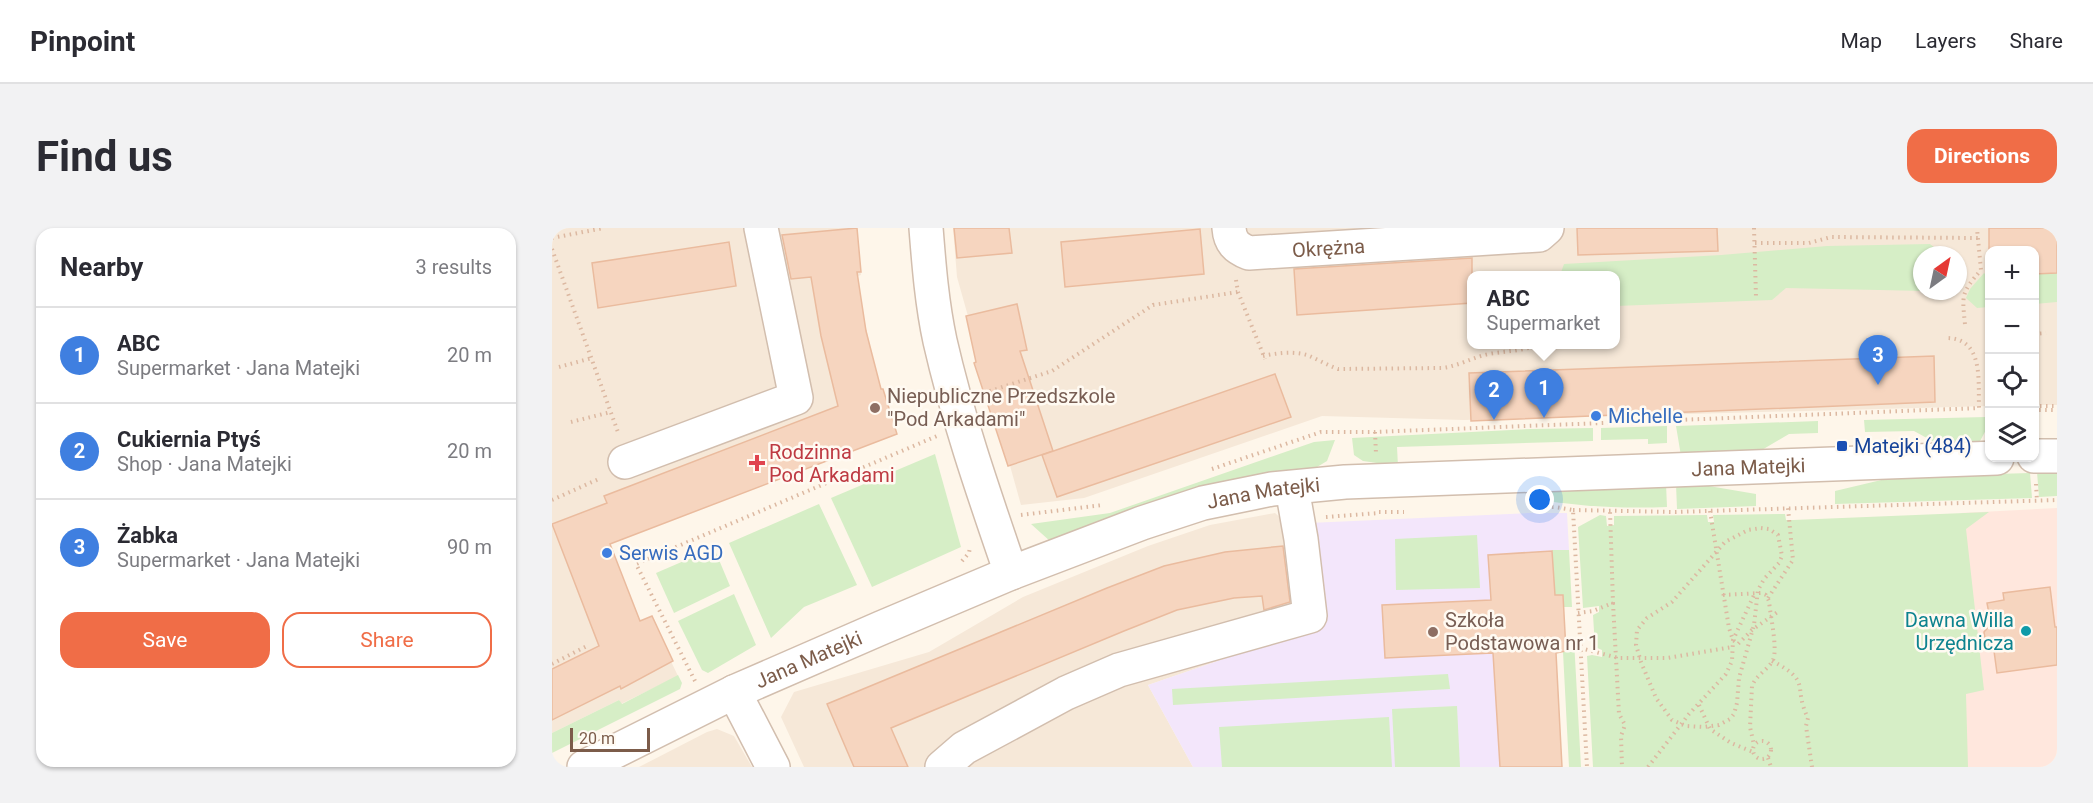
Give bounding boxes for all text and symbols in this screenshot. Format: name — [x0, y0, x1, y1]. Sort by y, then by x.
text: Pinpoint — [30, 25, 135, 58]
text: Map — [1840, 29, 1882, 53]
text: Layers — [1915, 29, 1976, 53]
text: Share — [2009, 29, 2063, 53]
button: Directions — [1907, 129, 2057, 183]
text: Find us — [36, 132, 173, 181]
street label: Okrężna — [1291, 234, 1366, 262]
north arrow — [1913, 246, 1967, 300]
map controls — [1985, 246, 2039, 462]
button: + — [1985, 246, 2039, 300]
text: Nearby — [60, 252, 143, 282]
text: 3 results — [416, 255, 492, 279]
popup — [1467, 271, 1620, 349]
text: ABC — [1487, 286, 1530, 311]
button: − — [1985, 300, 2039, 354]
text: Supermarket — [1487, 311, 1600, 335]
text: ABC — [117, 331, 160, 356]
pin: 3 — [1858, 336, 1898, 385]
text: 1 — [74, 343, 85, 367]
text: 20 m — [447, 343, 492, 367]
button: locate — [1985, 354, 2039, 408]
text: Supermarket · Jana Matejki — [117, 356, 360, 380]
pin: 1 — [1524, 368, 1564, 418]
pin: 2 — [1474, 370, 1514, 420]
place label: Niepubliczne Przedszkole "Pod Arkadami" — [887, 384, 1115, 431]
marker: Niepubliczne Przedszkole "Pod Arkadami" — [868, 401, 882, 415]
place label: Michelle — [1608, 404, 1683, 428]
button: layers — [1985, 408, 2039, 462]
marker: Michelle — [1589, 409, 1603, 423]
text: Cukiernia Ptyś — [117, 427, 261, 452]
place label: Matejki (484) — [1854, 434, 1972, 458]
text: 2 — [74, 439, 85, 463]
text: 20 m — [447, 439, 492, 463]
marker: Matejki (484) — [1835, 439, 1849, 453]
place label: Rodzinna Pod Arkadami — [769, 440, 895, 487]
text: Shop · Jana Matejki — [117, 452, 292, 476]
street label: Jana Matejki — [1691, 453, 1806, 481]
marker: Rodzinna Pod Arkadami — [750, 456, 764, 470]
street label: Jana Matejki — [1205, 472, 1321, 514]
your location — [1525, 485, 1554, 514]
text: Żabka — [117, 523, 178, 548]
text: 3 — [74, 535, 85, 559]
text: 90 m — [447, 535, 492, 559]
place label: Serwis AGD — [619, 541, 723, 565]
marker: Serwis AGD — [600, 546, 614, 560]
text: Supermarket · Jana Matejki — [117, 548, 360, 572]
place label: Szkoła Podstawowa nr 1 — [1445, 608, 1599, 655]
place label: Dawna Willa Urzędnicza — [1905, 608, 2014, 655]
button: Save — [60, 612, 270, 668]
button: Share — [282, 612, 492, 668]
marker: Dawna Willa Urzędnicza — [2019, 624, 2033, 638]
marker: Szkoła Podstawowa nr 1 — [1426, 625, 1440, 639]
street label: Jana Matejki — [751, 626, 866, 693]
scale bar — [570, 725, 650, 752]
text: 20 m — [579, 729, 615, 748]

